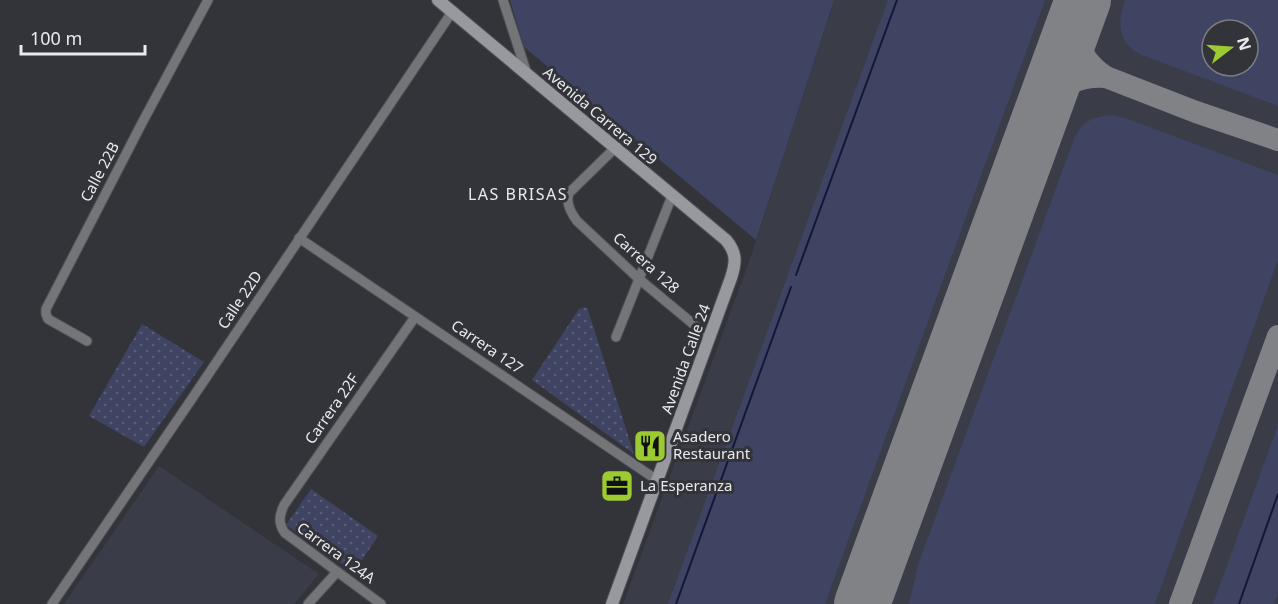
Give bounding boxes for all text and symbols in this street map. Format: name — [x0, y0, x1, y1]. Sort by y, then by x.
scale bar — [21, 18, 146, 56]
north arrow — [1200, 18, 1260, 78]
text: 100 m — [30, 26, 82, 50]
text: N — [1232, 34, 1257, 53]
street label: Avenida Carrera 129 — [540, 62, 662, 169]
street label: Calle 22B — [75, 138, 123, 205]
district label: LAS BRISAS — [468, 183, 568, 205]
street label: Carrera 128 — [609, 227, 684, 297]
street label: Calle 22D — [212, 266, 266, 332]
street label: Avenida Calle 24 — [656, 301, 714, 416]
street label: Carrera 127 — [448, 315, 527, 378]
street label: Carrera 22F — [300, 369, 363, 448]
place label: Asadero Restaurant — [673, 426, 751, 463]
restaurant icon: Asadero Restaurant — [632, 428, 668, 464]
office icon: La Esperanza — [599, 468, 635, 504]
place label: La Esperanza — [640, 475, 732, 495]
street label: Carrera 124A — [294, 517, 380, 588]

